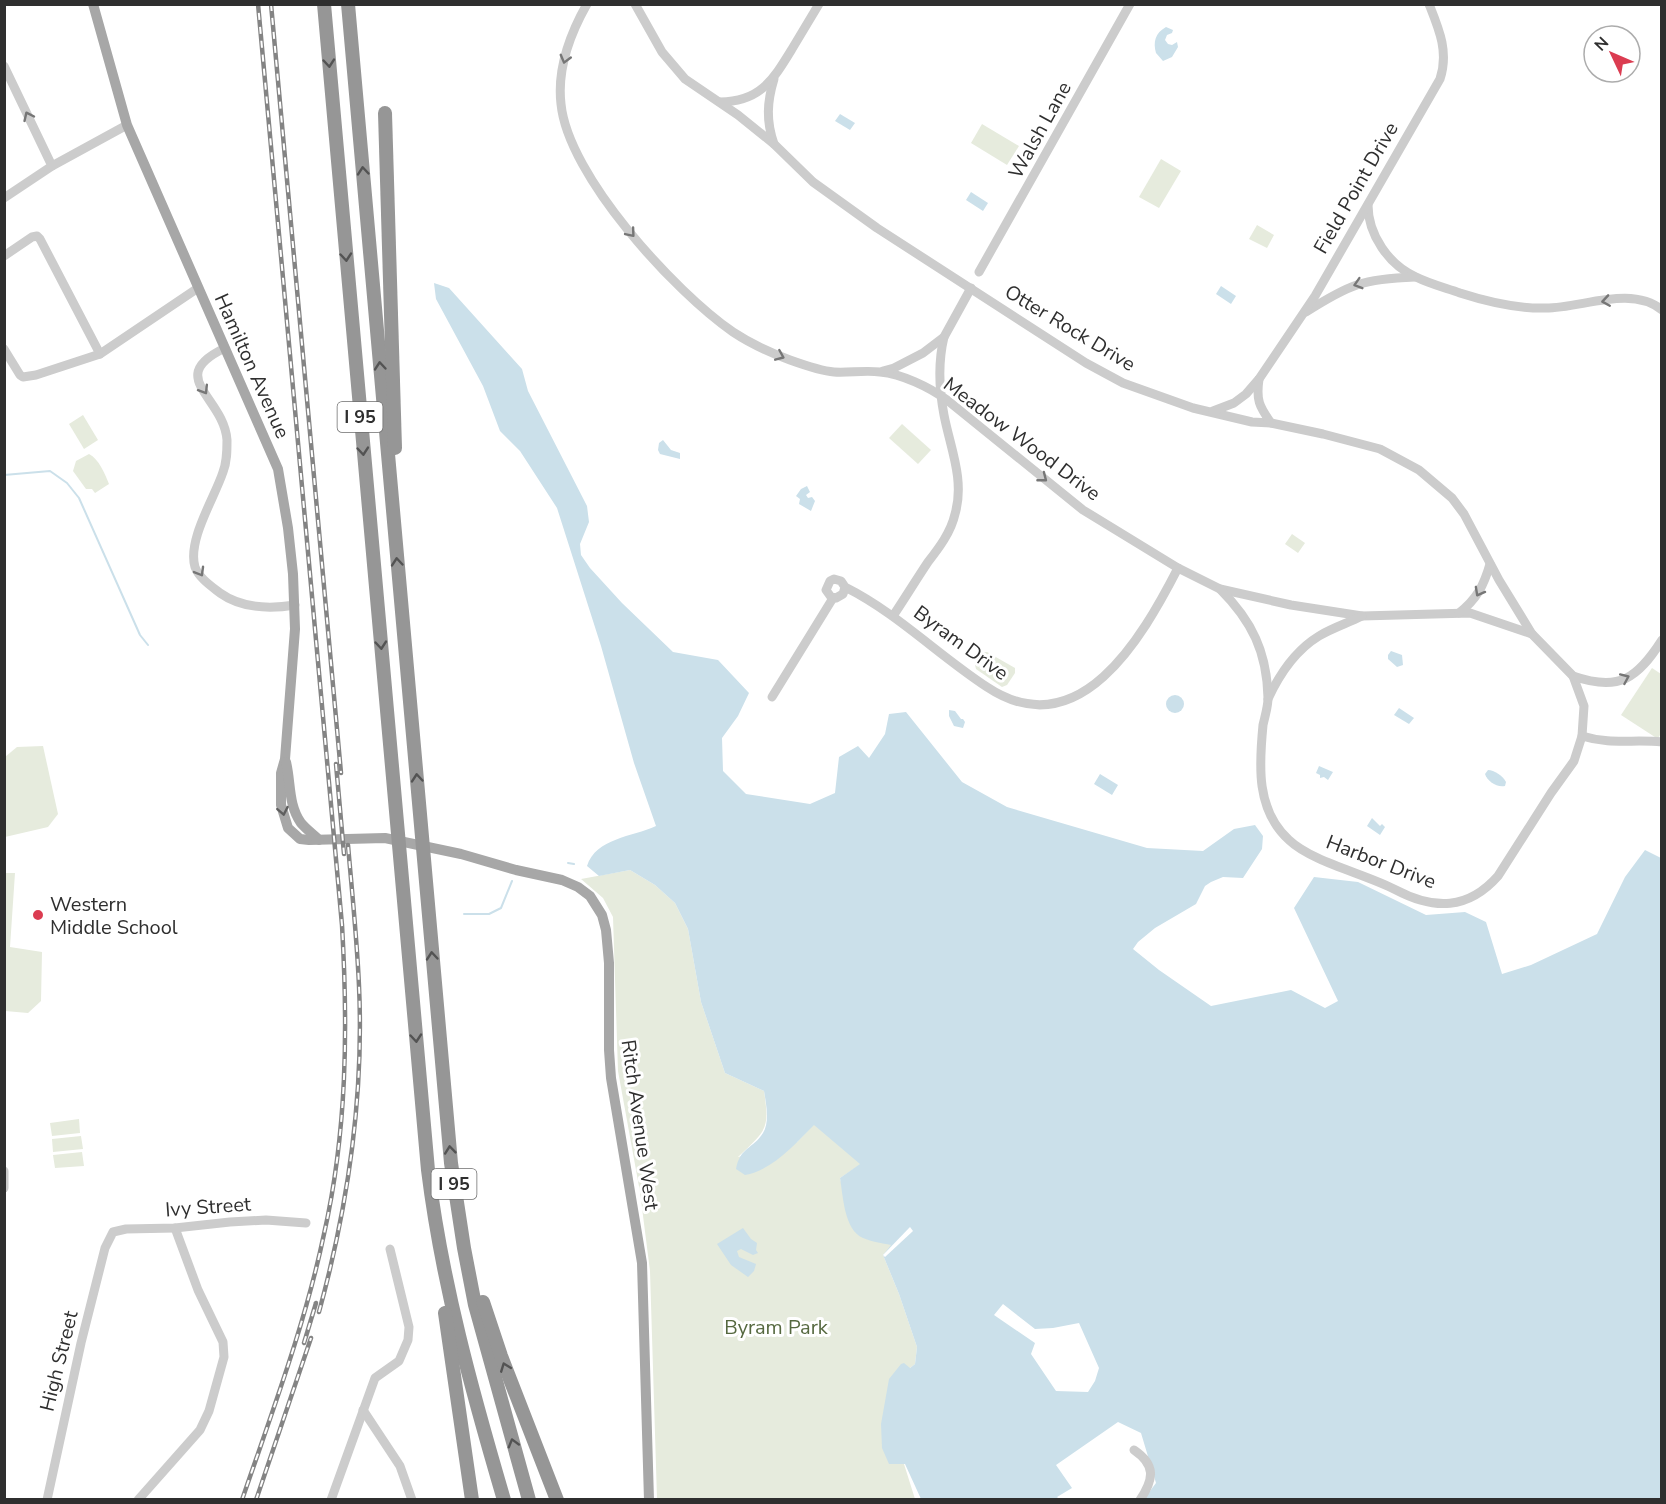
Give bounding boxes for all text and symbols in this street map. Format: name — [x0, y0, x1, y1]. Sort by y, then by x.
north arrow — [1582, 24, 1642, 84]
text: N — [1590, 32, 1614, 56]
one-way arrow — [560, 53, 573, 63]
one-way arrow — [322, 58, 335, 67]
street label: Walsh Lane — [1002, 77, 1078, 183]
one-way arrow — [23, 112, 35, 123]
street label: Field Point Drive — [1307, 117, 1405, 259]
one-way arrow — [357, 167, 370, 176]
one-way arrow — [624, 226, 635, 237]
one-way arrow — [339, 252, 352, 262]
one-way arrow — [1353, 277, 1364, 289]
street label: Otter Rock Drive — [1000, 278, 1140, 378]
street label: Hamilton Avenue — [208, 289, 296, 443]
one-way arrow — [1602, 294, 1612, 307]
one-way arrow — [773, 349, 784, 361]
one-way arrow — [374, 361, 387, 370]
street label: Meadow Wood Drive — [938, 371, 1106, 507]
one-way arrow — [197, 384, 209, 394]
road number: I 95 — [338, 402, 382, 432]
one-way arrow — [356, 447, 369, 456]
one-way arrow — [1037, 471, 1048, 482]
one-way arrow — [391, 558, 404, 567]
one-way arrow — [193, 566, 204, 576]
one-way arrow — [1475, 586, 1486, 596]
street label: Byram Drive — [908, 599, 1014, 687]
one-way arrow — [374, 641, 387, 650]
one-way arrow — [1618, 673, 1629, 685]
one-way arrow — [411, 773, 424, 782]
one-way arrow — [276, 807, 288, 816]
street label: Harbor Drive — [1322, 829, 1440, 895]
place label: Western Middle School — [50, 891, 178, 941]
marker: Western Middle School — [31, 908, 45, 922]
one-way arrow — [426, 952, 439, 961]
one-way arrow — [409, 1034, 422, 1043]
street label: Ritch Avenue West — [615, 1038, 665, 1213]
one-way arrow — [444, 1146, 457, 1155]
road number: I 95 — [432, 1169, 476, 1199]
street label: Ivy Street — [164, 1190, 253, 1223]
street label: High Street — [33, 1307, 85, 1414]
park label: Byram Park — [724, 1314, 829, 1341]
one-way arrow — [500, 1362, 512, 1373]
one-way arrow — [508, 1438, 520, 1449]

